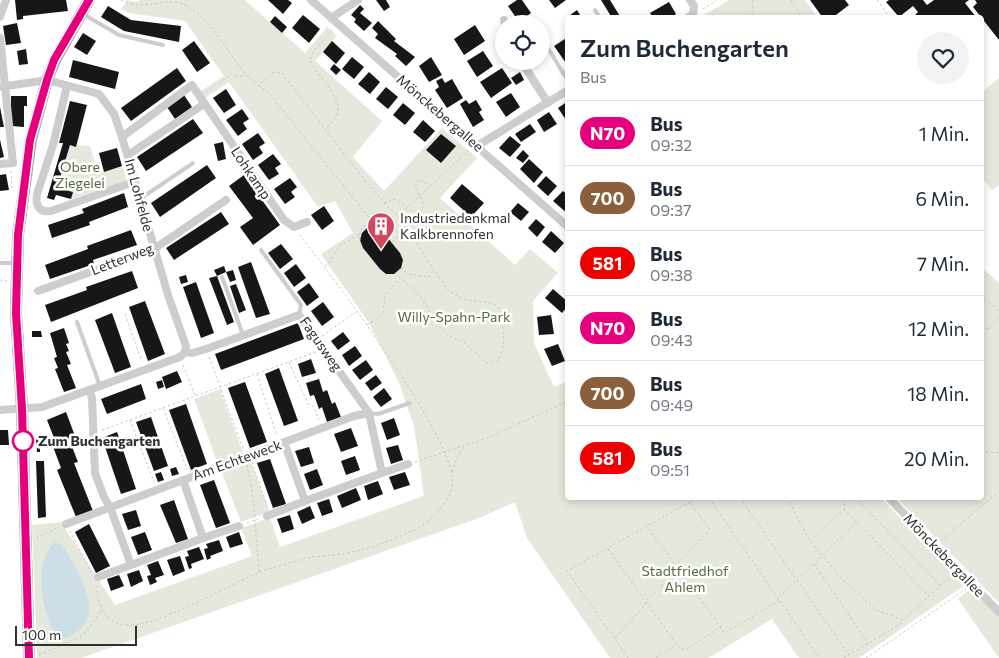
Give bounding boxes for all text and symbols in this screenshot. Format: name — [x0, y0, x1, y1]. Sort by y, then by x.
map controls — [495, 15, 550, 70]
button: locate — [495, 15, 550, 70]
button: heart — [917, 32, 969, 84]
text: Zum Buchengarten — [580, 33, 789, 62]
text: Bus — [580, 67, 607, 86]
street label: Mönckebergallee — [394, 70, 487, 155]
text: Bus — [650, 112, 683, 135]
text: N70 — [590, 122, 625, 144]
text: 1 Min. — [919, 122, 969, 145]
text: 09:32 — [650, 135, 692, 154]
street label: Lohkamp — [228, 143, 275, 202]
street label: Im Lohfelde — [122, 157, 157, 233]
park label: Obere Ziegelei — [55, 158, 105, 191]
text: Bus — [650, 177, 682, 200]
text: 700 — [591, 187, 624, 209]
text: 6 Min. — [915, 187, 969, 210]
text: 09:37 — [650, 200, 691, 219]
place label: Industriedenkmal Kalkbrennofen — [400, 209, 511, 242]
building icon: Industriedenkmal Kalkbrennofen — [366, 211, 396, 250]
street label: Letterweg — [88, 239, 156, 278]
text: Bus — [650, 242, 682, 265]
text: 581 — [593, 252, 622, 274]
text: 7 Min. — [917, 252, 969, 275]
text: 09:38 — [650, 265, 693, 284]
text: Bus — [650, 307, 683, 330]
park label: Willy-Spahn-Park — [397, 308, 511, 325]
street label: Fagusweg — [296, 313, 347, 375]
text: N70 — [590, 317, 625, 339]
text: 12 Min. — [908, 317, 969, 340]
text: 09:43 — [650, 330, 693, 349]
text: Bus — [650, 372, 682, 395]
text: 700 — [591, 382, 624, 404]
text: 18 Min. — [907, 382, 969, 405]
text: 09:49 — [650, 395, 693, 414]
marker: Zum Buchengarten — [12, 430, 34, 452]
place label: Zum Buchengarten — [38, 432, 160, 449]
street label: Am Echteweck — [190, 435, 284, 484]
text: Bus — [650, 437, 682, 460]
text: 581 — [593, 447, 622, 469]
text: 20 Min. — [904, 447, 969, 470]
text: 09:51 — [650, 460, 690, 479]
street label: Mönckebergallee — [900, 509, 988, 600]
park label: Stadtfriedhof Ahlem — [642, 562, 729, 595]
scale bar — [15, 623, 138, 646]
text: 100 m — [22, 626, 61, 643]

